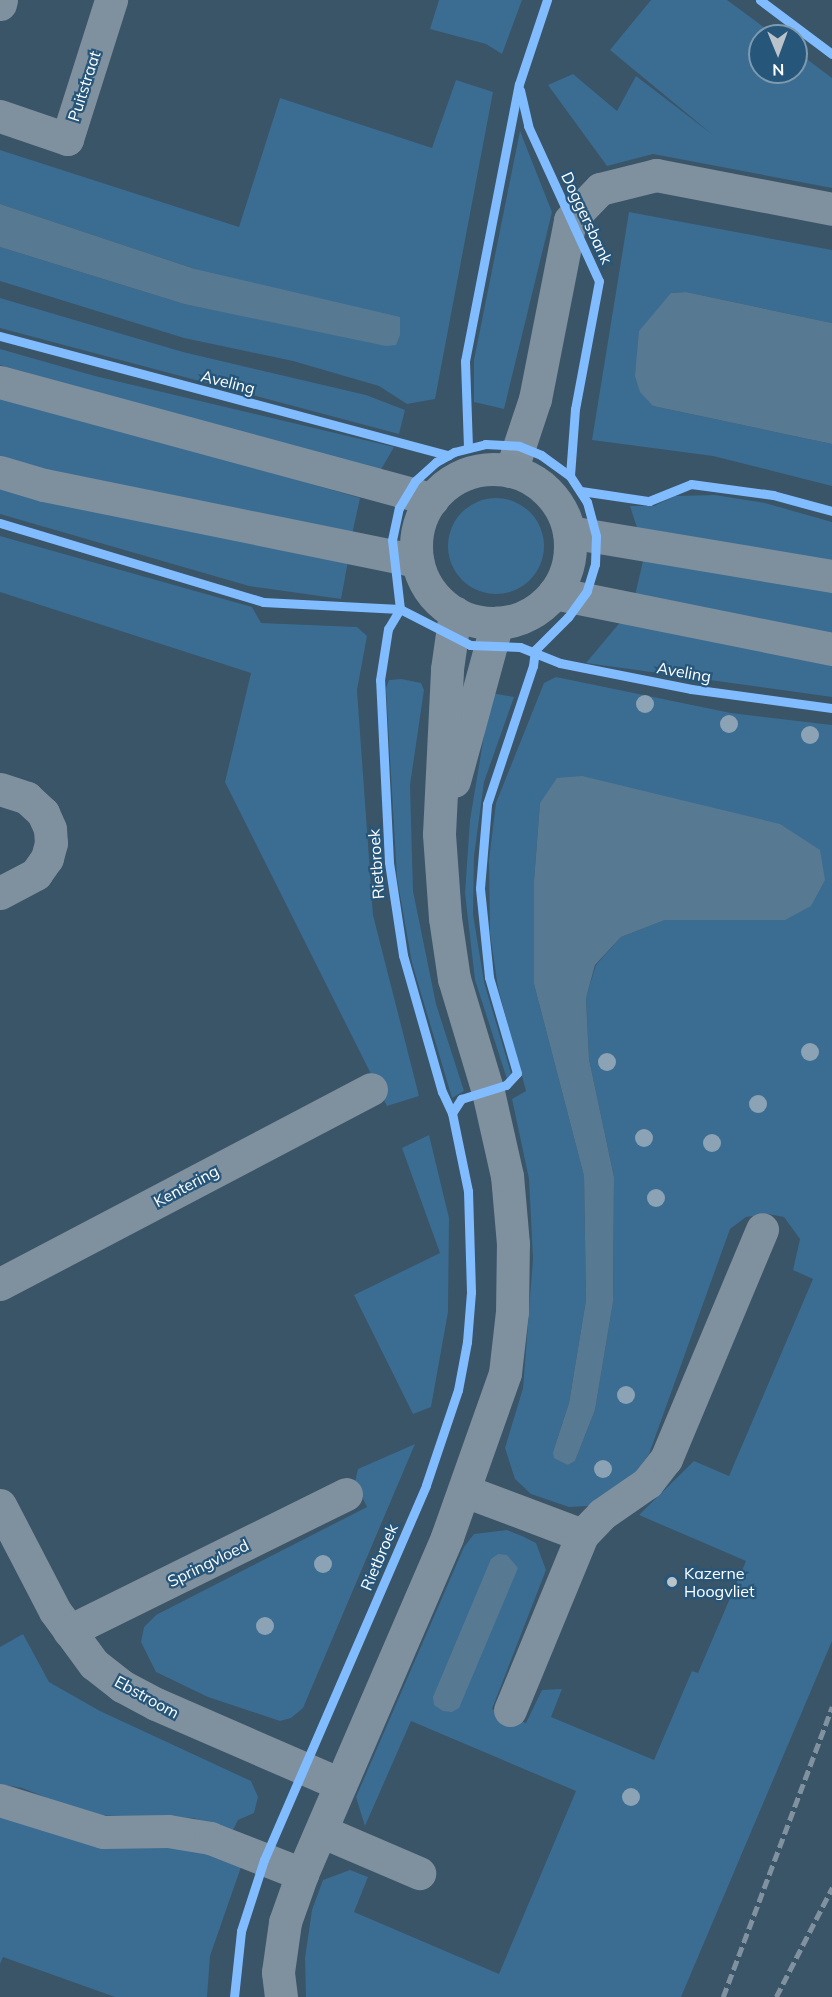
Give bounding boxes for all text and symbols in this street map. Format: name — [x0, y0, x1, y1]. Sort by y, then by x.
north arrow — [748, 24, 808, 84]
street label: Puitstraat — [64, 48, 104, 124]
text: N — [772, 60, 784, 80]
street label: Doggersbank — [557, 169, 617, 267]
street label: Aveling — [199, 366, 257, 398]
street label: Aveling — [655, 658, 713, 686]
street label: Rietbroek — [364, 828, 388, 900]
street label: Kentering — [150, 1161, 222, 1211]
street label: Rietbroek — [356, 1521, 402, 1593]
street label: Springvloed — [164, 1535, 252, 1591]
place label: Kazerne Hoogvliet — [684, 1563, 755, 1601]
marker: Kazerne Hoogvliet — [665, 1575, 679, 1589]
street label: Ebstroom — [112, 1672, 182, 1722]

